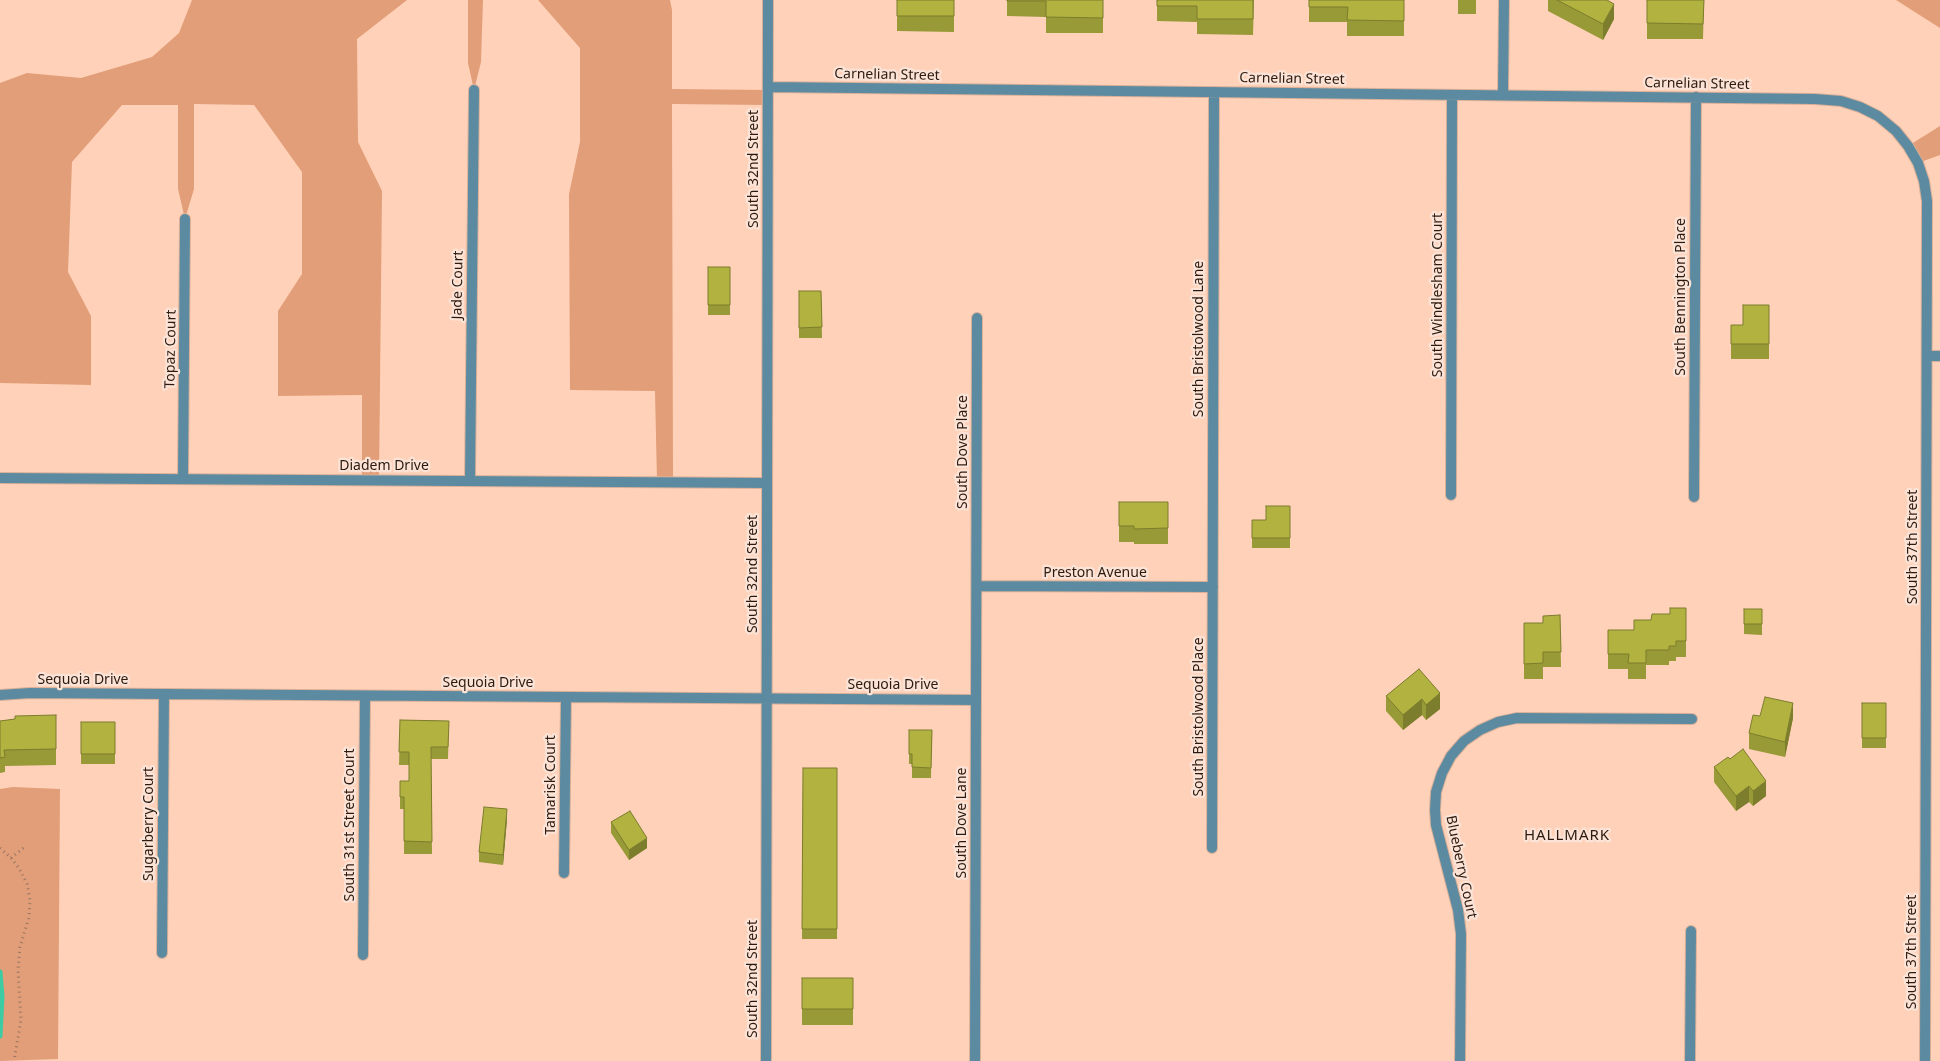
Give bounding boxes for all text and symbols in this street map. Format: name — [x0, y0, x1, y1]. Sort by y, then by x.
street label: Carnelian Street — [834, 66, 940, 84]
street label: Carnelian Street — [1239, 70, 1345, 88]
street label: Carnelian Street — [1644, 75, 1750, 93]
street label: South 32nd Street — [746, 110, 762, 228]
street label: South Windlesham Court — [1430, 213, 1446, 377]
street label: South Bennington Place — [1673, 218, 1689, 376]
street label: Jade Court — [449, 251, 467, 319]
street label: South Bristolwood Lane — [1191, 261, 1207, 417]
street label: Topaz Court — [162, 309, 180, 389]
street label: South Dove Place — [955, 395, 971, 509]
street label: Diadem Drive — [339, 458, 429, 474]
street label: South 37th Street — [1905, 490, 1921, 604]
street label: South 32nd Street — [745, 515, 761, 633]
street label: Preston Avenue — [1043, 565, 1147, 581]
street label: South Bristolwood Place — [1191, 637, 1207, 797]
street label: Sequoia Drive — [37, 672, 129, 688]
street label: Sequoia Drive — [442, 675, 534, 691]
street label: Sequoia Drive — [847, 677, 939, 693]
street label: Tamarisk Court — [543, 735, 559, 835]
street label: South 31st Street Court — [342, 748, 358, 902]
street label: Sugarberry Court — [141, 767, 157, 881]
street label: South Dove Lane — [954, 768, 970, 878]
street label: Blueberry Court — [1442, 814, 1480, 920]
district label: HALLMARK — [1523, 827, 1611, 845]
street label: South 37th Street — [1904, 895, 1920, 1009]
street label: South 32nd Street — [745, 920, 761, 1038]

